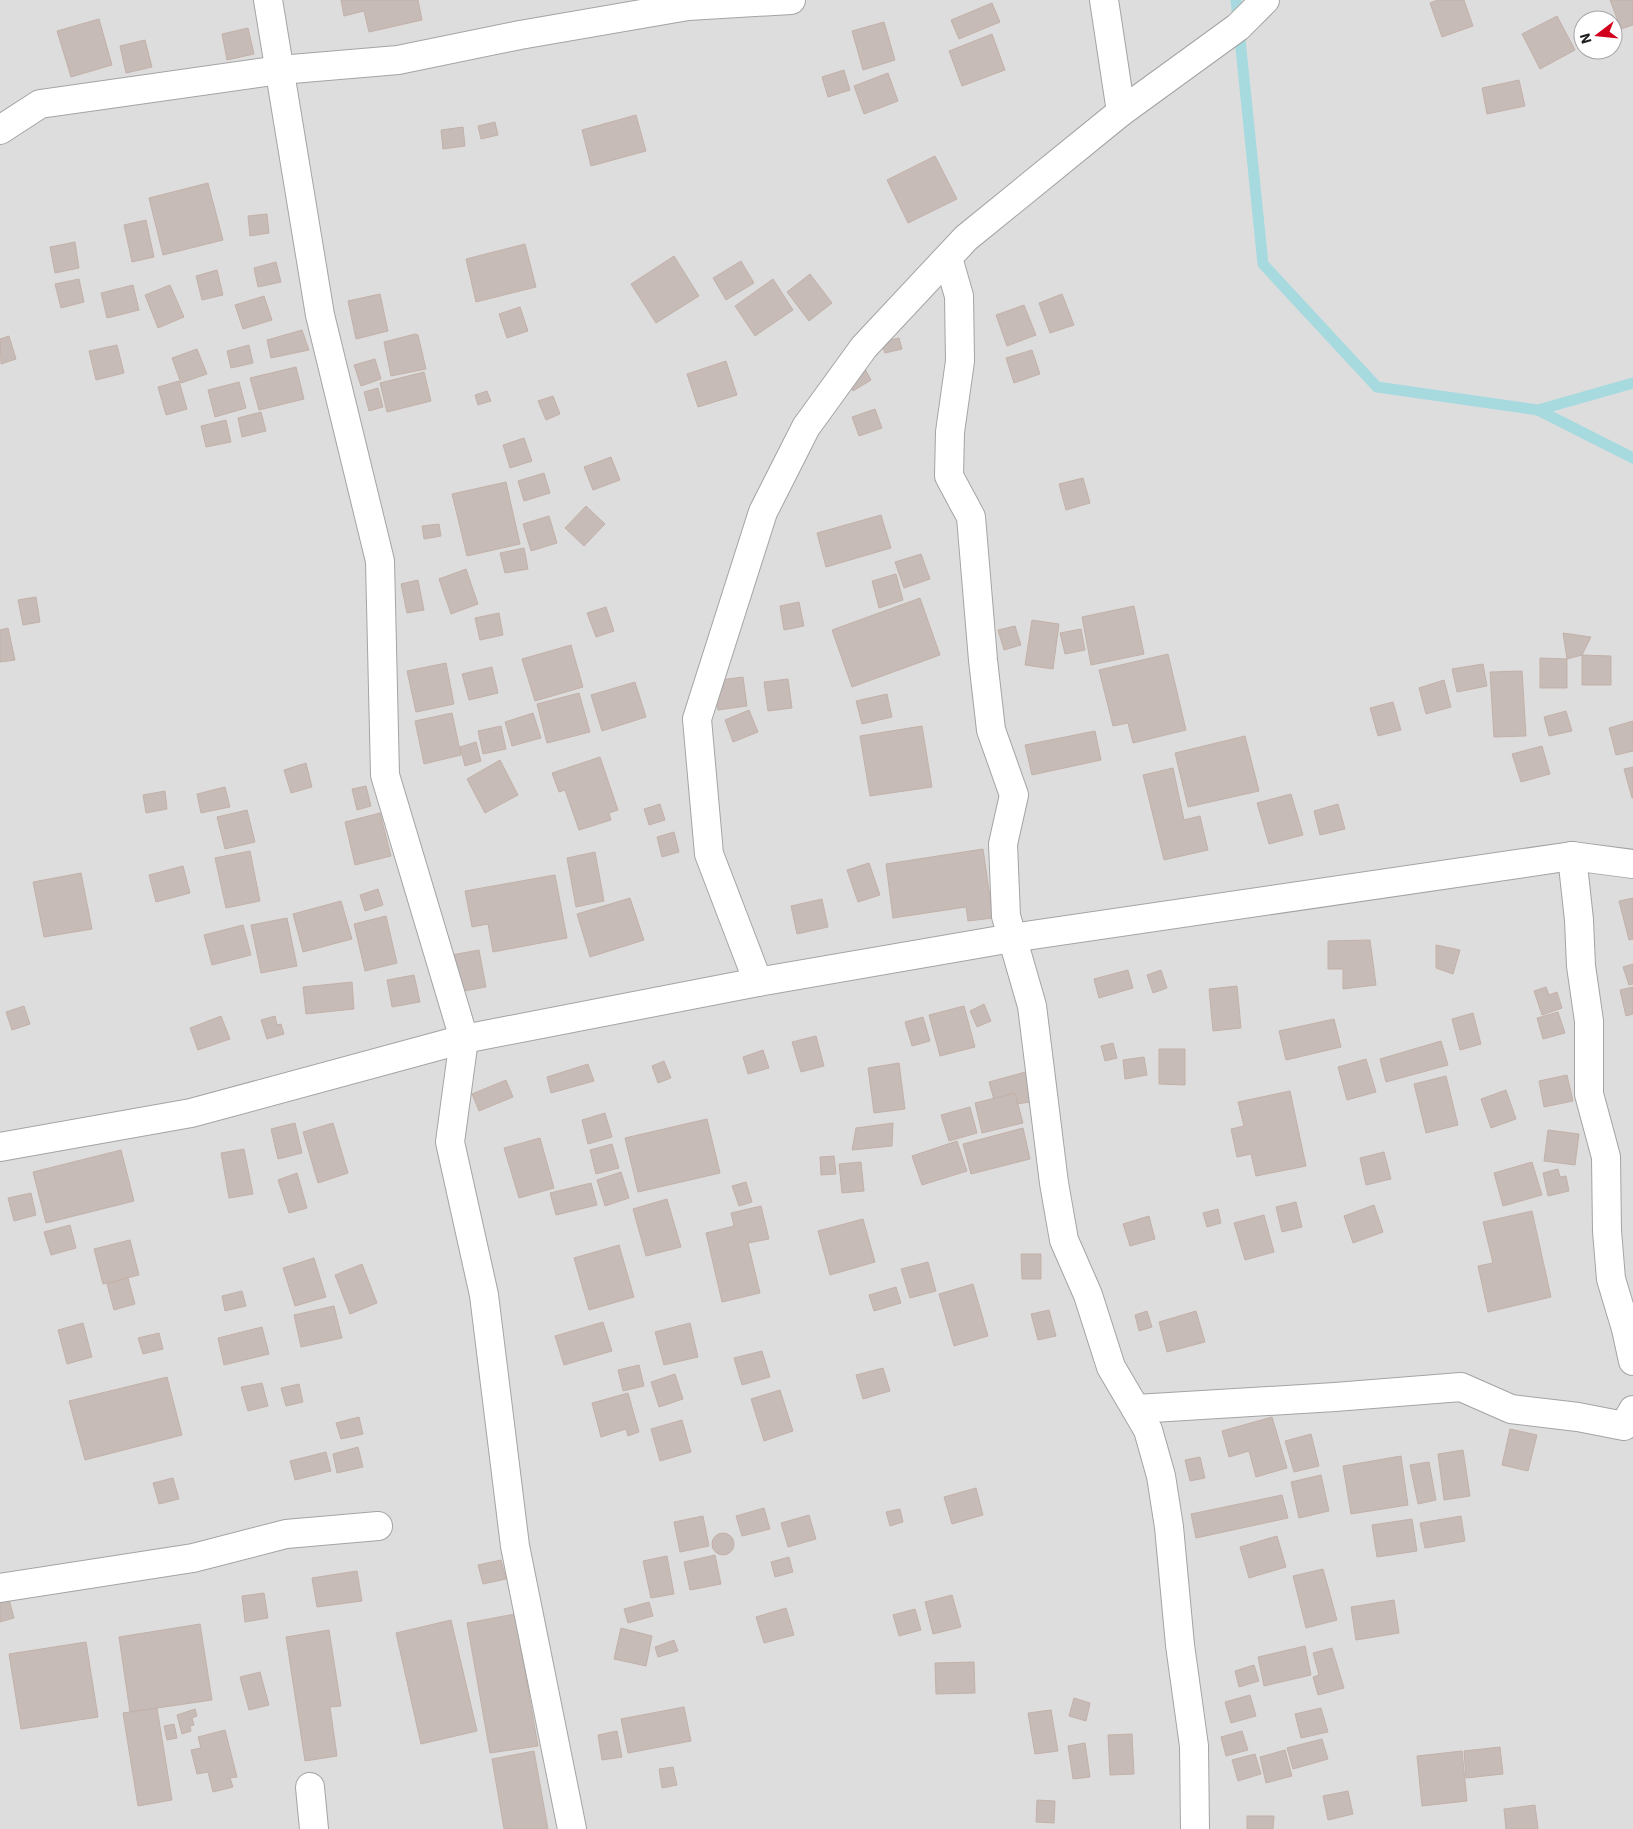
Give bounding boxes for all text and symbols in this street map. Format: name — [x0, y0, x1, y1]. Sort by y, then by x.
north arrow — [1573, 10, 1623, 60]
text: N — [1575, 31, 1596, 46]

